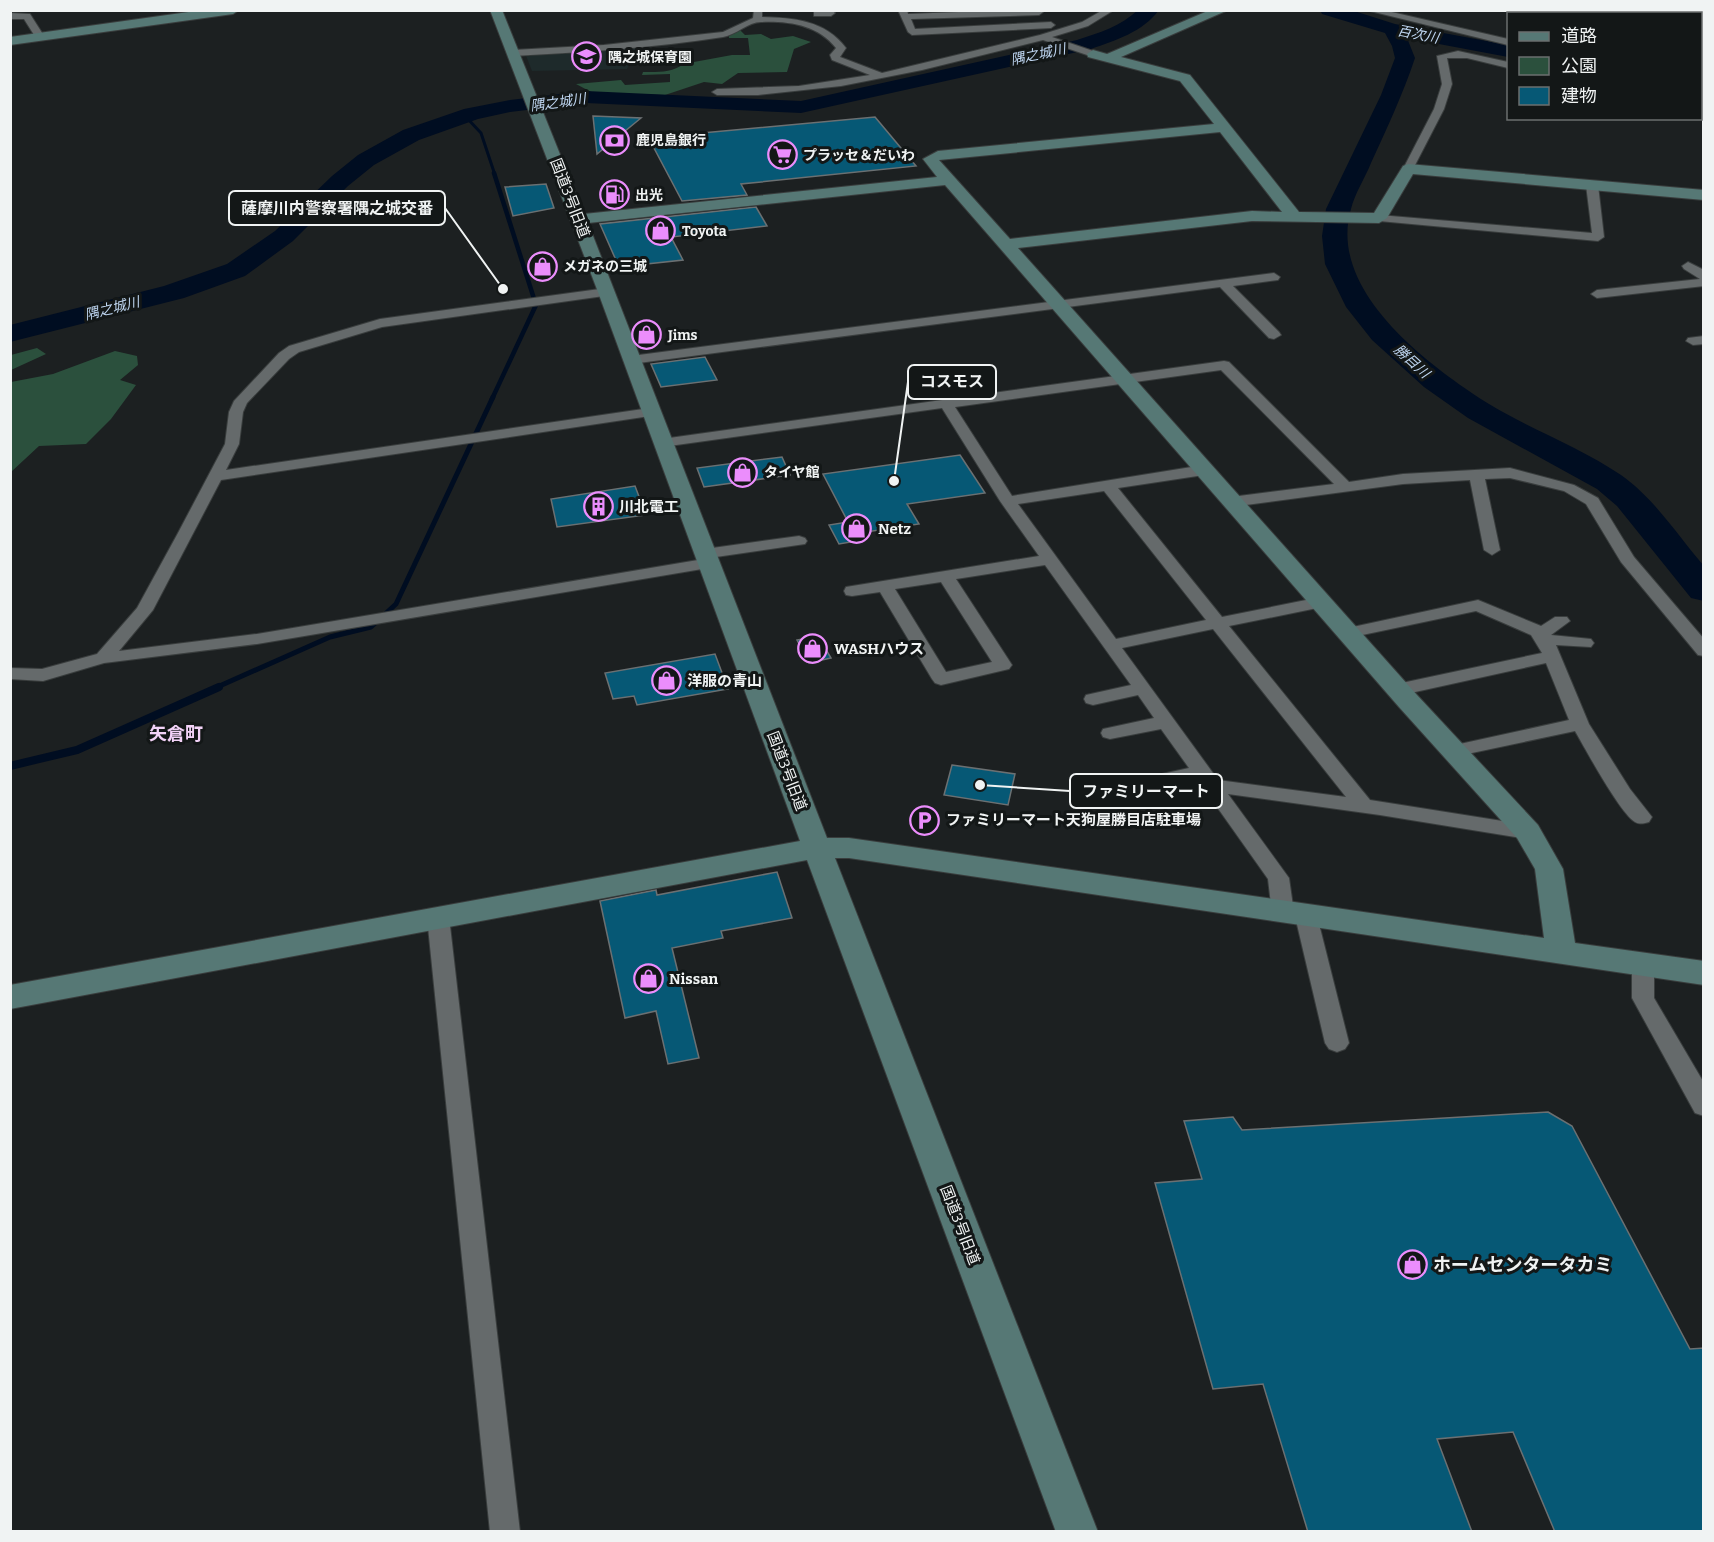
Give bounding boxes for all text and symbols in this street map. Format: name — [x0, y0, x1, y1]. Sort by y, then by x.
legend — [1507, 12, 1702, 120]
water label: 百次川 — [1396, 22, 1442, 47]
text: 道路 — [1561, 25, 1597, 47]
water label: 隅之城川 — [1009, 40, 1069, 69]
school or university icon: 隅之城保育園 — [571, 41, 603, 73]
place label: 隅之城保育園 — [608, 49, 692, 66]
text: 公園 — [1561, 55, 1597, 77]
text: 建物 — [1561, 85, 1597, 107]
water label: 隅之城川 — [529, 90, 589, 115]
bank icon: 鹿児島銀行 — [599, 124, 631, 156]
place label: 鹿児島銀行 — [636, 132, 706, 149]
supermarket icon: プラッセ＆だいわ — [766, 139, 798, 171]
place label: プラッセ＆だいわ — [803, 147, 915, 164]
street label: 国道3号旧道 — [547, 156, 593, 240]
fuel station icon: 出光 — [598, 179, 630, 211]
place label: 出光 — [635, 187, 663, 204]
callout: 薩摩川内警察署隅之城交番 — [229, 191, 445, 225]
text: 薩摩川内警察署隅之城交番 — [241, 199, 433, 218]
shop icon: Toyota — [645, 215, 677, 247]
place label: Toyota — [682, 223, 727, 240]
shop icon: メガネの三城 — [526, 250, 558, 282]
place label: メガネの三城 — [563, 258, 647, 275]
water label: 隅之城川 — [83, 293, 143, 324]
shop icon: Jims — [631, 319, 663, 351]
place label: Jims — [667, 327, 698, 344]
water label: 勝目川 — [1390, 341, 1434, 383]
callout: コスモス — [908, 365, 996, 399]
text: コスモス — [920, 372, 984, 391]
shop icon: タイヤ館 — [727, 456, 759, 488]
place label: タイヤ館 — [764, 464, 820, 481]
building icon: 川北電工 — [582, 491, 614, 523]
place label: 川北電工 — [619, 498, 679, 516]
shop icon: Netz — [841, 513, 873, 545]
place label: Netz — [878, 520, 912, 538]
shop icon: WASHハウス — [797, 633, 829, 665]
place label: WASHハウス — [834, 640, 924, 658]
shop icon: 洋服の青山 — [650, 665, 682, 697]
place label: 洋服の青山 — [687, 672, 762, 690]
district label: 矢倉町 — [149, 723, 203, 745]
street label: 国道3号旧道 — [764, 729, 810, 813]
callout: ファミリーマート — [1070, 774, 1222, 808]
text: ファミリーマート — [1082, 782, 1210, 801]
parking icon: ファミリーマート天狗屋勝目店駐車場 — [909, 804, 941, 836]
place label: ファミリーマート天狗屋勝目店駐車場 — [946, 811, 1201, 829]
shop icon: Nissan — [632, 963, 664, 995]
place label: Nissan — [669, 970, 719, 988]
street label: 国道3号旧道 — [937, 1183, 983, 1267]
shop icon: ホームセンタータカミ — [1396, 1249, 1428, 1281]
place label: ホームセンタータカミ — [1433, 1254, 1612, 1276]

